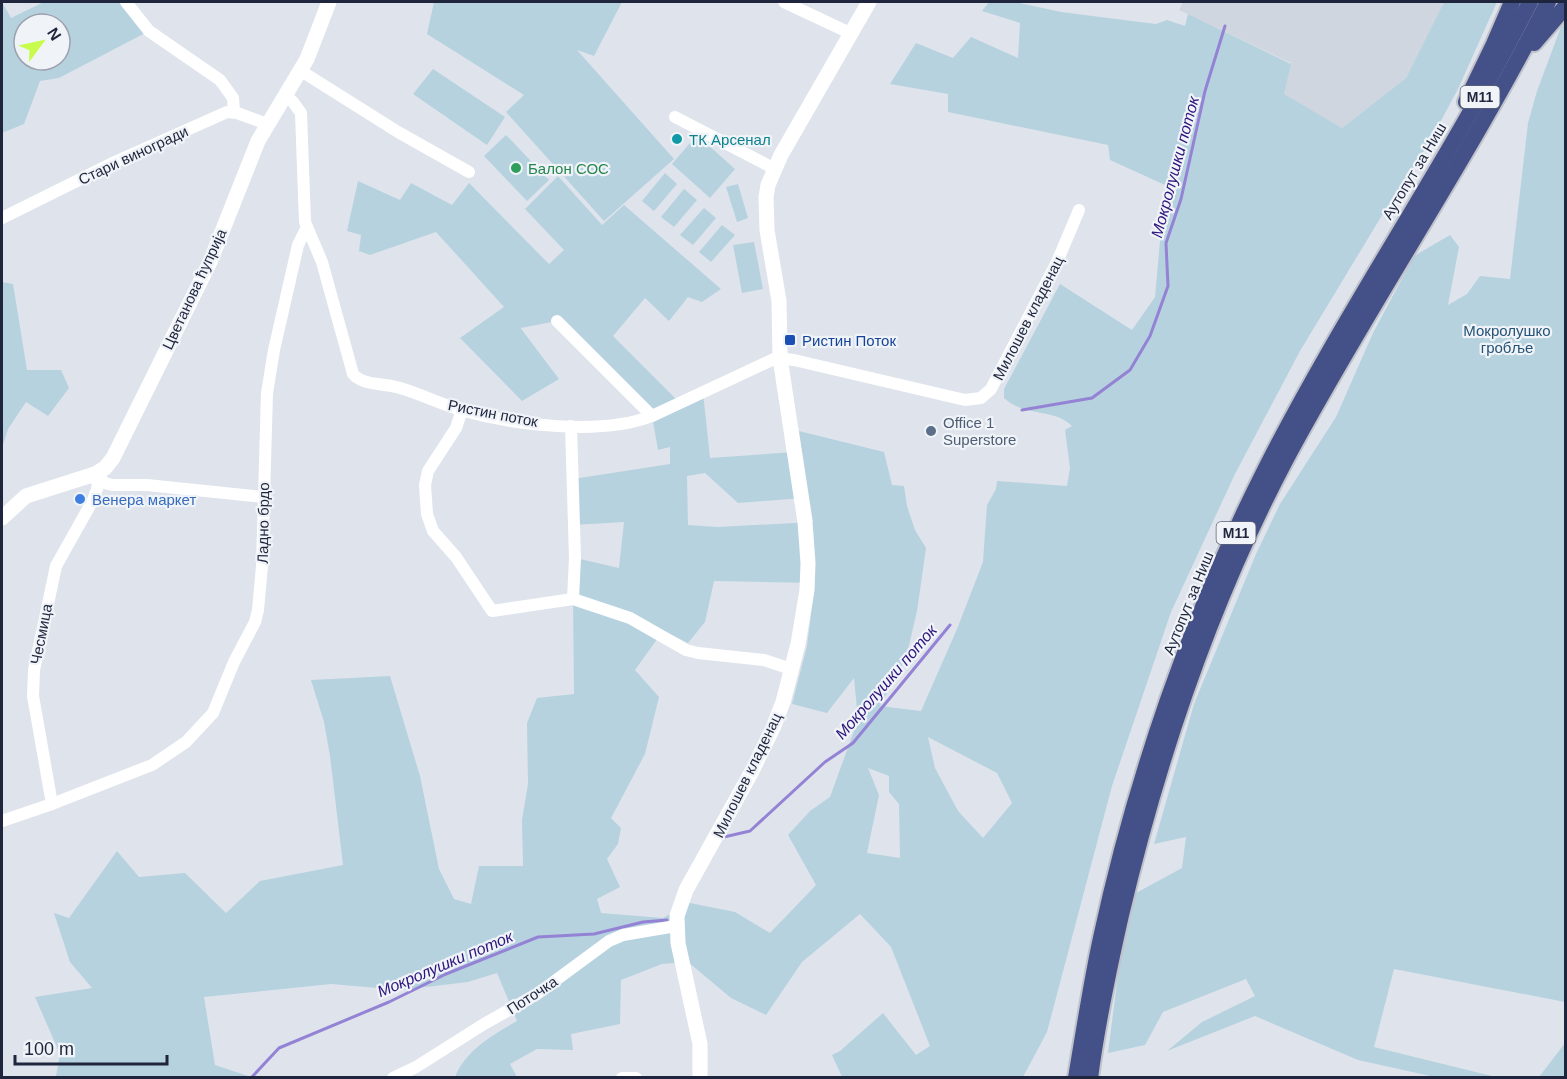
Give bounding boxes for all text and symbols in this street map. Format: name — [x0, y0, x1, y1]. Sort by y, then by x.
north arrow — [12, 12, 72, 72]
text: N — [44, 25, 64, 44]
road number: M11 — [1460, 86, 1500, 108]
water label: Мокролушки поток — [1148, 93, 1202, 240]
street label: Аутопут за Ниш — [1378, 120, 1450, 222]
street label: Стари виногради — [75, 122, 191, 188]
place label: ТК Арсенал — [689, 131, 771, 148]
marker: ТК Арсенал — [670, 132, 684, 146]
place label: Балон СОС — [528, 160, 609, 177]
marker: Балон СОС — [509, 161, 523, 175]
street label: Цветанова ћуприја — [159, 225, 230, 352]
street label: Милошев кладенац — [989, 253, 1067, 383]
park label: Мокролушко гробље — [1463, 322, 1551, 356]
place label: Ристин Поток — [802, 332, 896, 349]
marker: Ристин Поток — [783, 333, 797, 347]
street label: Ристин поток — [447, 396, 540, 430]
place label: Office 1 Superstore — [943, 414, 1016, 448]
marker: Office 1 Superstore — [924, 424, 938, 438]
street label: Ладно брдо — [254, 482, 272, 564]
place label: Венера маркет — [92, 491, 196, 508]
marker: Венера маркет — [73, 492, 87, 506]
road number: M11 — [1216, 522, 1256, 544]
street label: Аутопут за Ниш — [1160, 549, 1216, 657]
street label: Чесмица — [27, 602, 55, 666]
water label: Мокролушки поток — [832, 620, 941, 743]
street label: Милошев кладенац — [709, 709, 785, 840]
water label: Мокролушки поток — [375, 927, 517, 1000]
street label: Поточка — [504, 972, 561, 1018]
scale bar — [15, 1028, 166, 1066]
text: 100 m — [24, 1039, 74, 1059]

